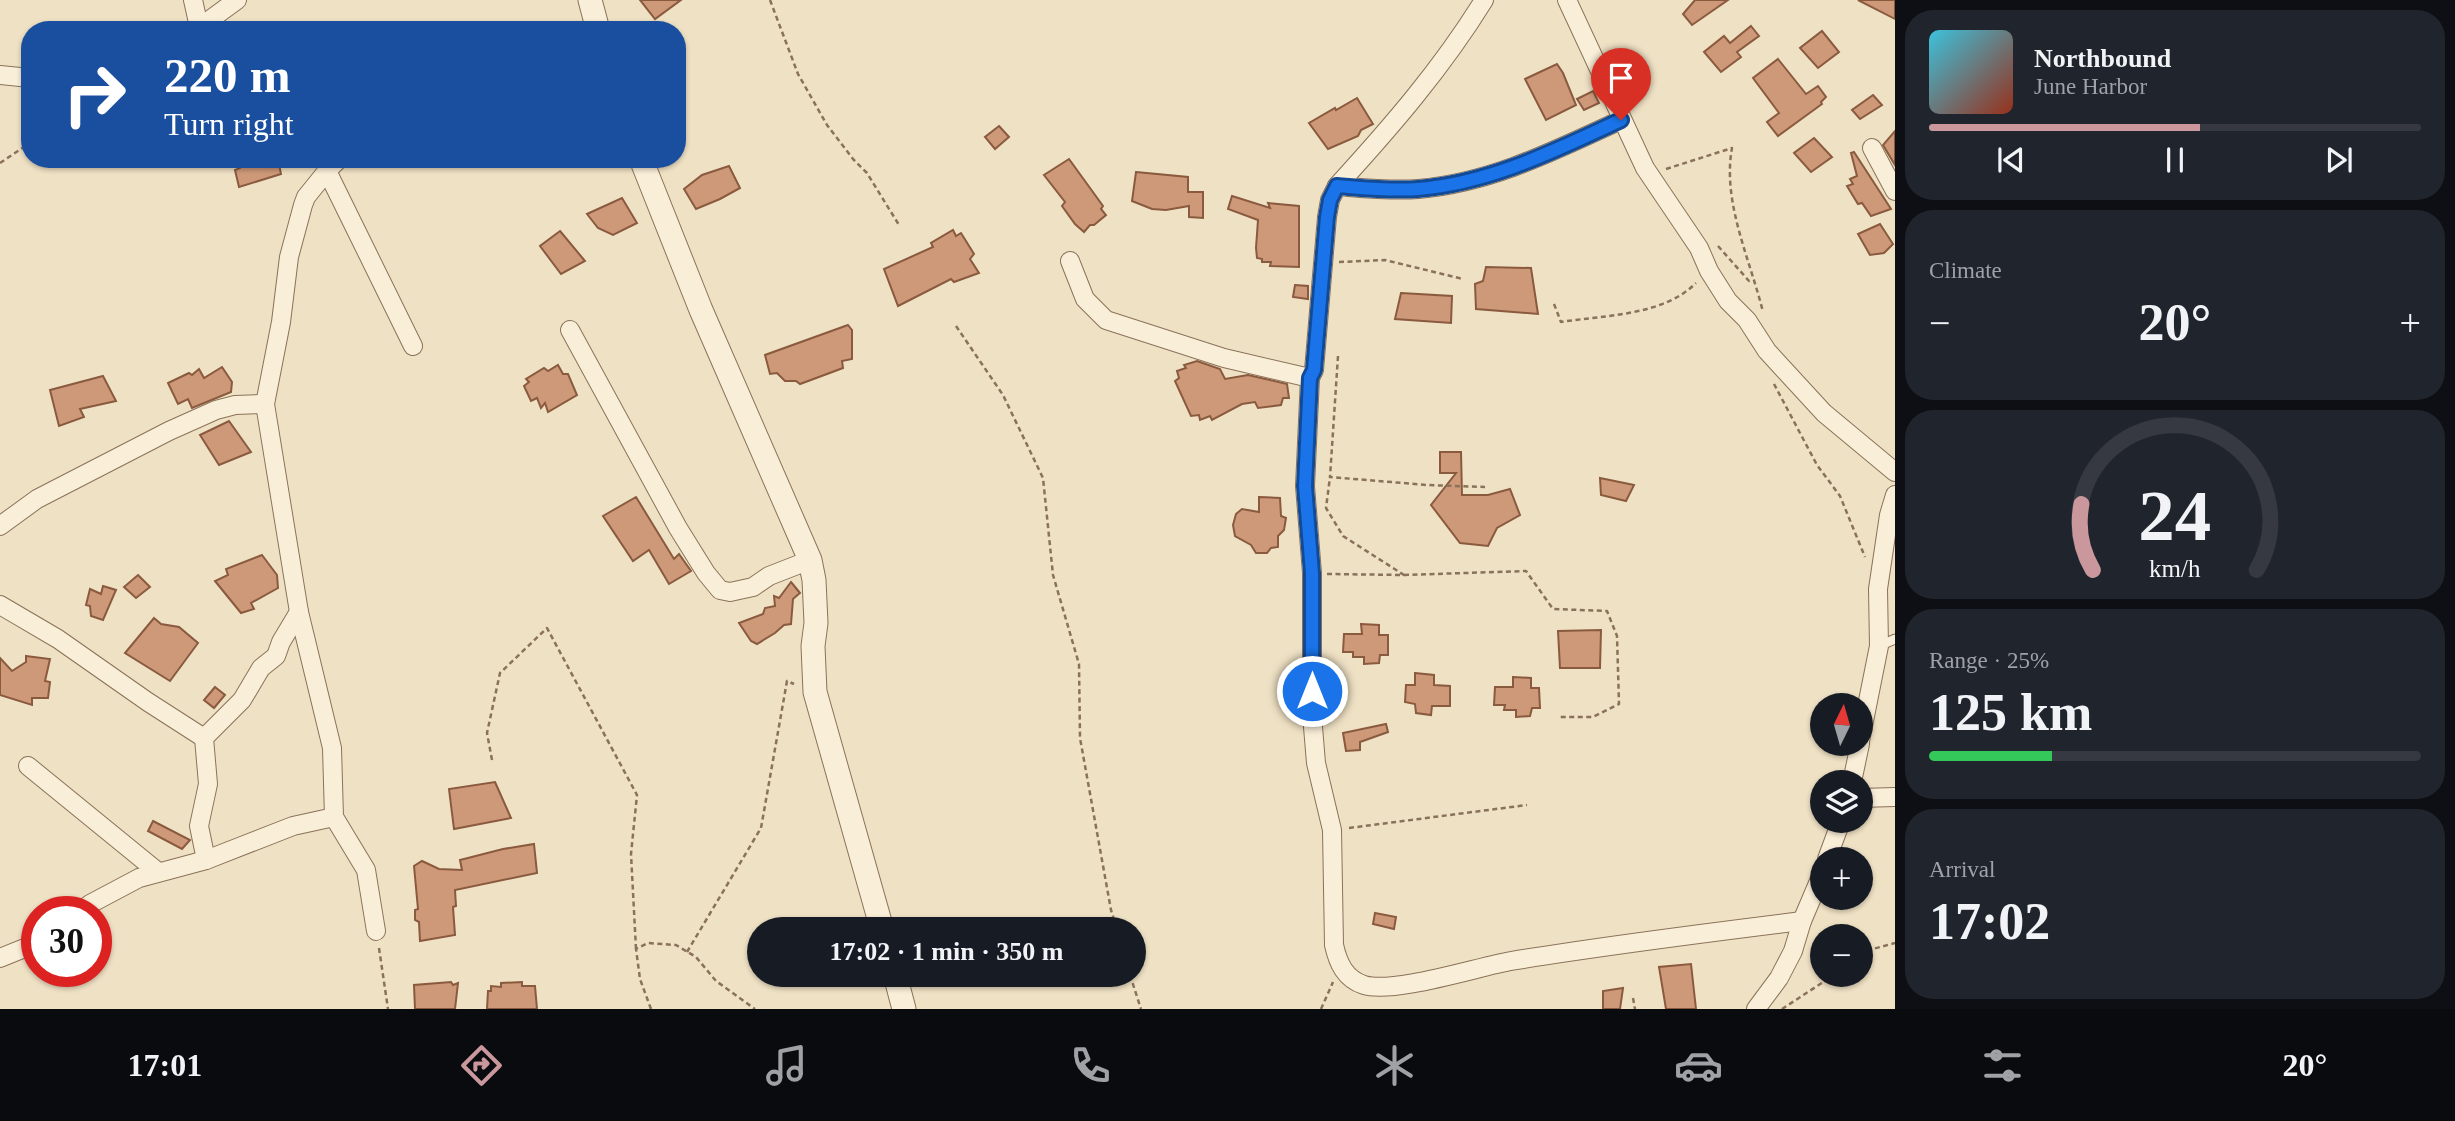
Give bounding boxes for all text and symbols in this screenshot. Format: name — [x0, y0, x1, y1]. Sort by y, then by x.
text: Northbound — [2034, 44, 2171, 73]
text: 220 m — [164, 48, 291, 103]
pin — [1591, 48, 1651, 120]
icon: right — [49, 49, 140, 140]
icon: arrive — [1602, 59, 1640, 97]
text: June Harbor — [2034, 74, 2147, 99]
text: Turn right — [164, 106, 294, 142]
icon: previous — [1992, 141, 2030, 179]
icon: pause — [2156, 141, 2194, 179]
icon: next — [2320, 141, 2358, 179]
text: Climate — [1929, 258, 2002, 283]
text: 20° — [2139, 294, 2211, 351]
text: − — [1929, 302, 1950, 344]
text: + — [2400, 302, 2421, 344]
text: 24 — [2139, 476, 2211, 557]
text: km/h — [2149, 555, 2201, 582]
text: Range · 25% — [1929, 648, 2049, 673]
position arrow — [1275, 654, 1349, 728]
text: 125 km — [1929, 684, 2092, 741]
north arrow — [1810, 693, 1872, 756]
map controls — [1810, 693, 1873, 987]
button: layers — [1810, 770, 1873, 833]
button: + — [1810, 847, 1873, 910]
text: Arrival — [1929, 857, 1995, 882]
text: 17:02 — [1929, 893, 2050, 950]
speed limit sign: 30 — [21, 896, 112, 987]
button: − — [1810, 924, 1873, 987]
text: 17:02 · 1 min · 350 m — [830, 937, 1064, 966]
icon: directions — [457, 1041, 506, 1090]
icon: music — [762, 1041, 811, 1090]
icon: phone — [1066, 1041, 1115, 1090]
icon: climate — [1370, 1041, 1419, 1090]
icon: car — [1674, 1041, 1723, 1090]
icon: filters — [1978, 1041, 2027, 1090]
text: 17:01 — [128, 1047, 202, 1083]
text: 20° — [2283, 1047, 2327, 1083]

